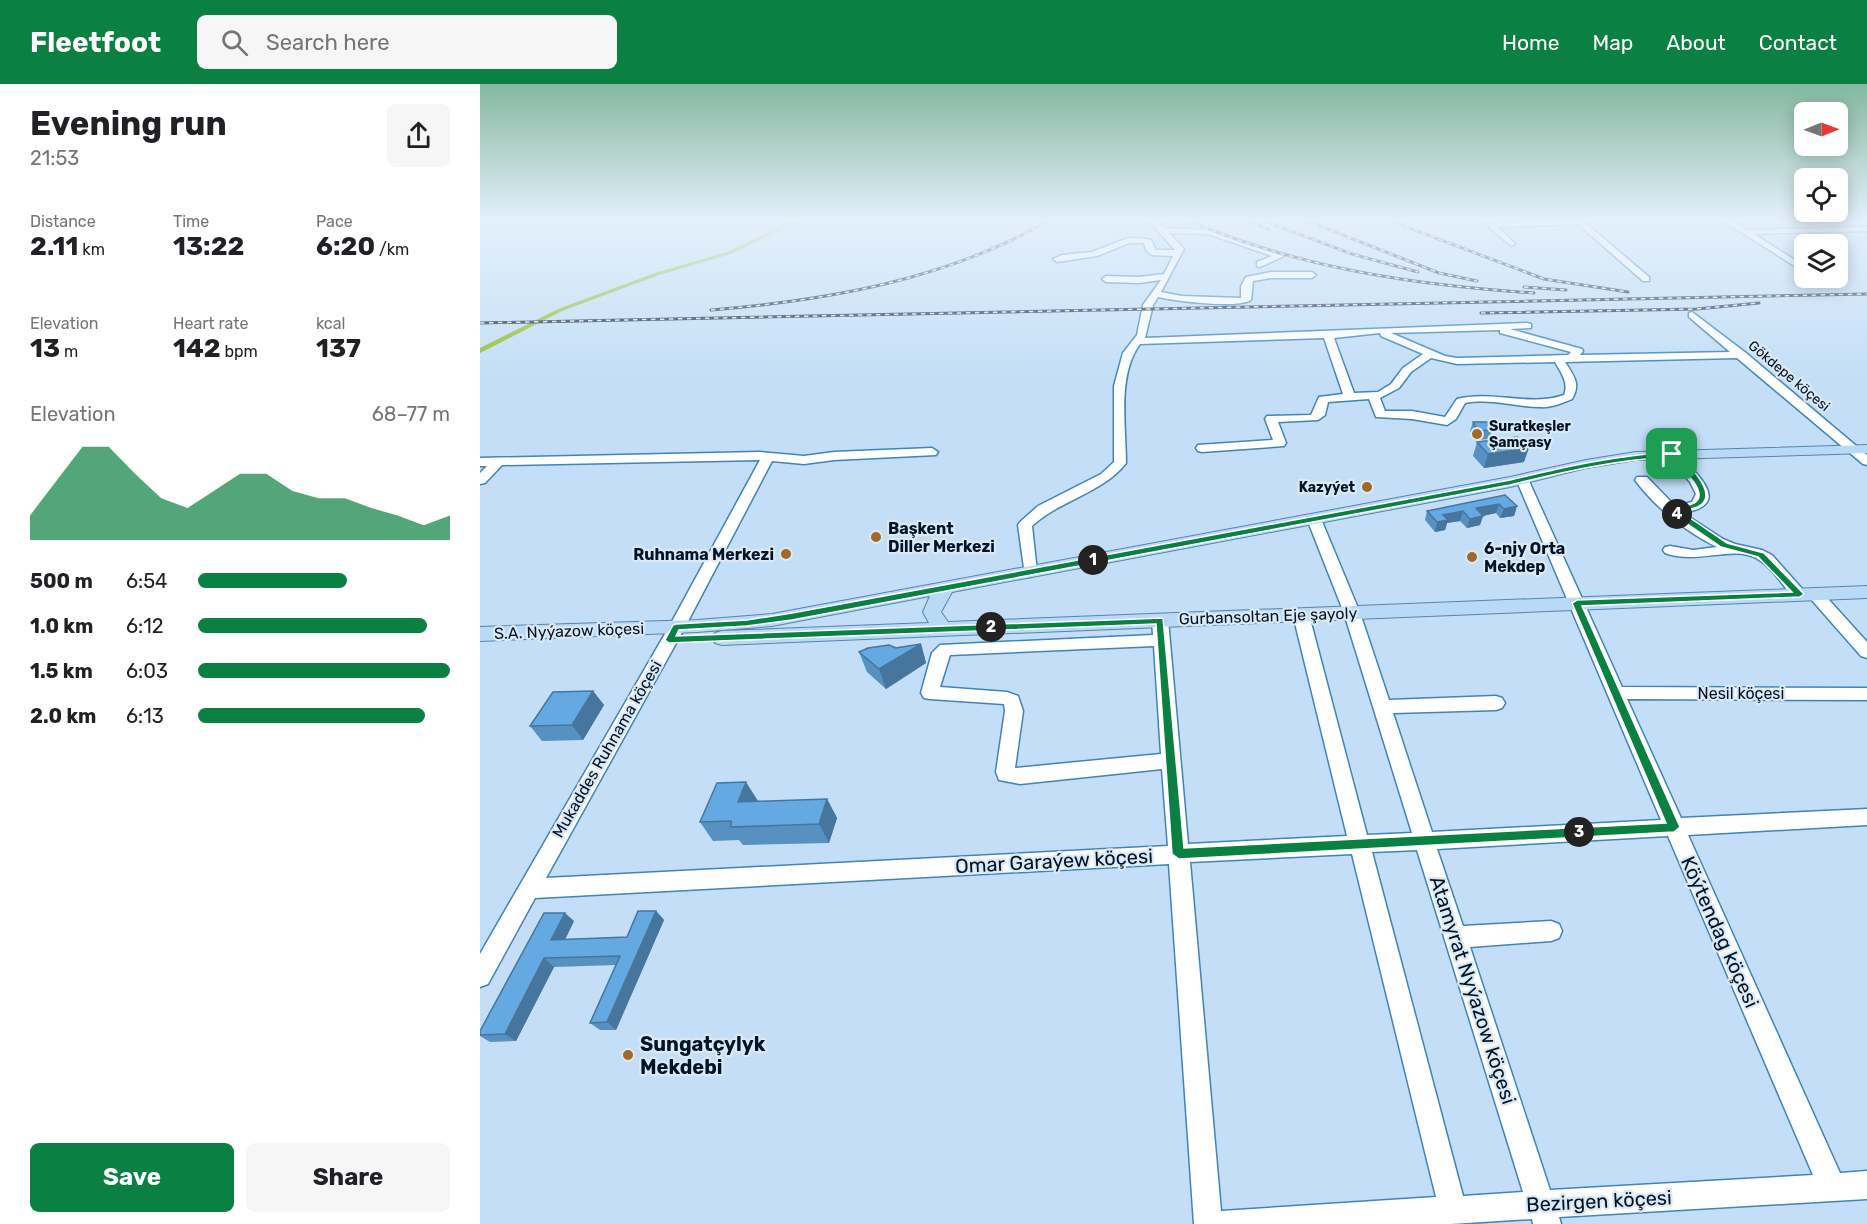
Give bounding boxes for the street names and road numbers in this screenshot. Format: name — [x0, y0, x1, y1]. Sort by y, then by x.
street label: Gökdepe köçesi — [1745, 337, 1833, 415]
street label: Gurbansoltan Eje şayoly — [1178, 603, 1358, 629]
street label: S.A. Nyýazow köçesi — [494, 619, 644, 643]
street label: Mukaddes Ruhnama köçesi — [548, 657, 666, 841]
street label: Nesil köçesi — [1698, 684, 1784, 703]
street label: Omar Garaýew köçesi — [955, 844, 1153, 878]
street label: Köýtendag köçesi — [1676, 853, 1764, 1011]
street label: Atamyrat Nyýazow köçesi — [1425, 873, 1521, 1107]
street label: Bezirgen köçesi — [1526, 1185, 1672, 1217]

